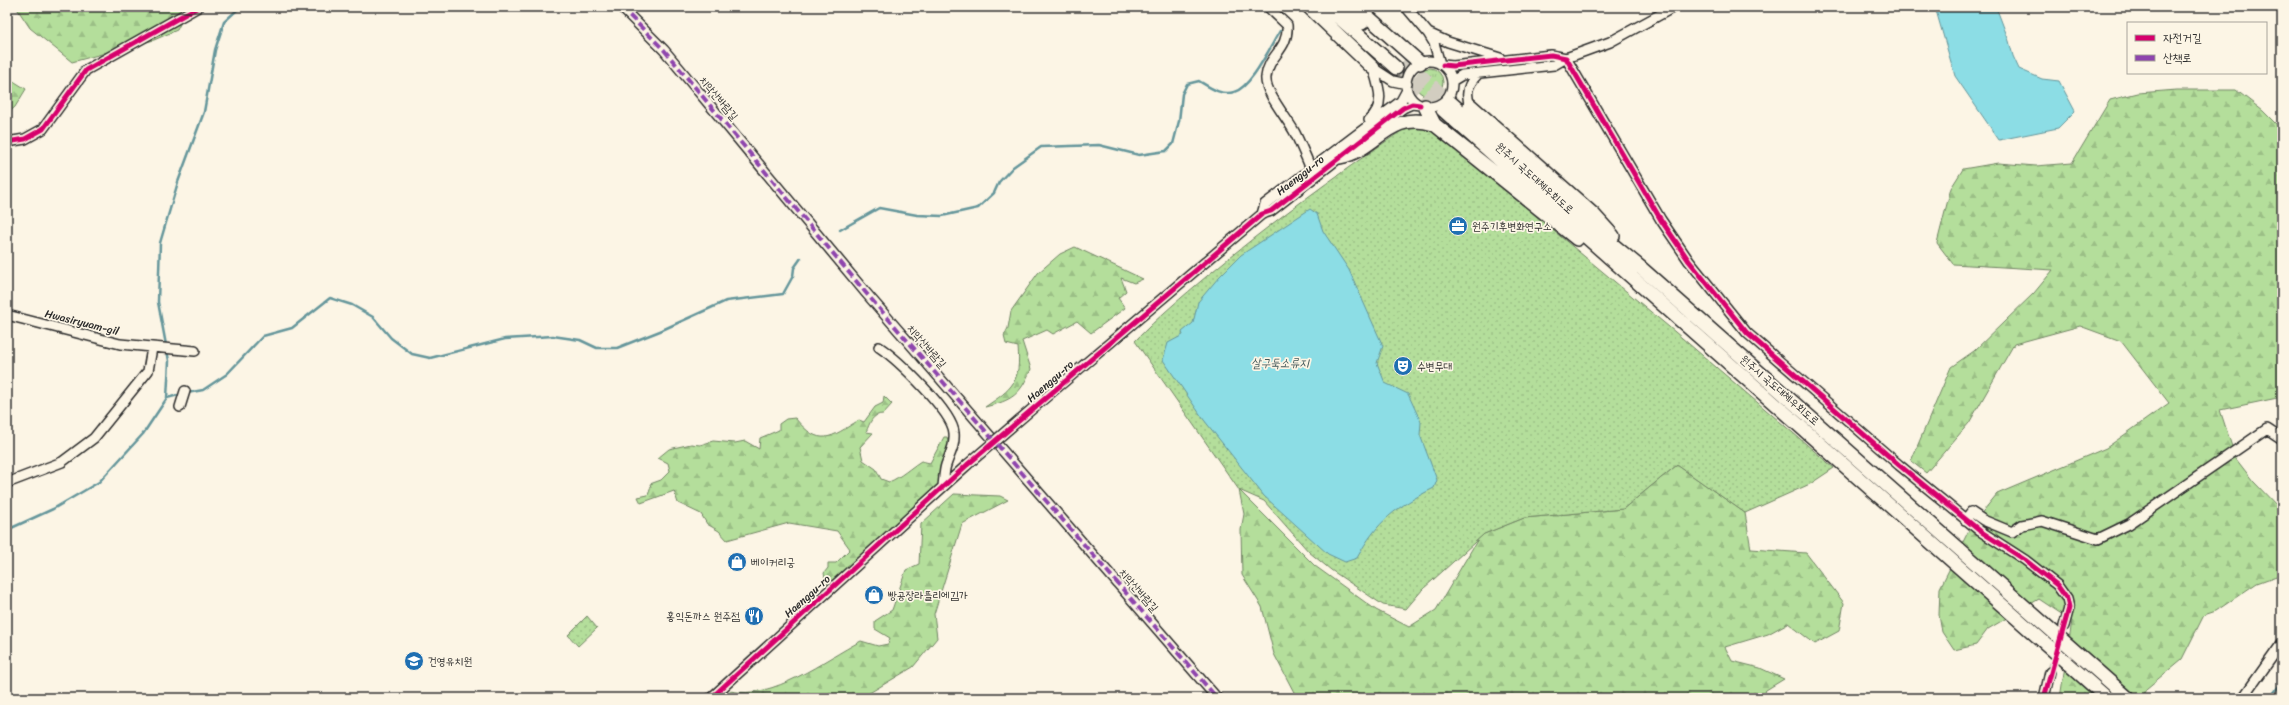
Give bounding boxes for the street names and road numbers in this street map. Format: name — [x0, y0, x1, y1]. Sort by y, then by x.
street label: 치악산바람길 — [694, 72, 743, 125]
street label: 원주시 국도대체우회도로 — [1491, 138, 1578, 219]
street label: Haenggu-ro — [1272, 150, 1329, 200]
street label: Hwasiryuam-gil — [43, 304, 122, 341]
street label: 치악산바람길 — [902, 320, 951, 373]
street label: 원주시 국도대체우회도로 — [1736, 350, 1824, 431]
street label: Haenggu-ro — [1023, 355, 1078, 407]
street label: 치악산바람길 — [1114, 564, 1163, 617]
street label: Haenggu-ro — [780, 570, 835, 623]

